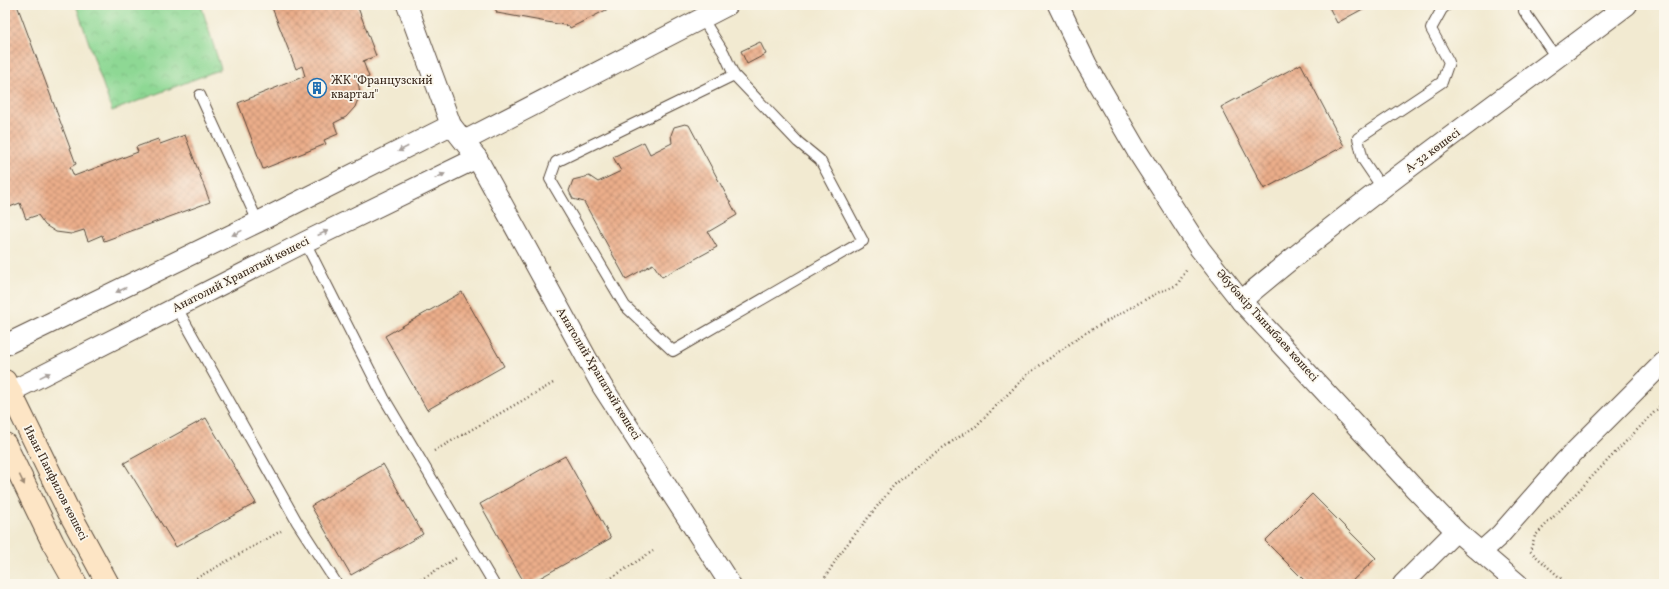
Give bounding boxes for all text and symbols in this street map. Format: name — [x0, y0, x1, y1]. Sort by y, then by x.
place label: ЖК "Французский квартал" — [331, 73, 433, 103]
building icon: ЖК "Французский квартал" — [306, 77, 328, 99]
street label: А-32 көшесі — [1402, 125, 1464, 177]
one-way arrow — [398, 146, 409, 152]
one-way arrow — [434, 173, 446, 179]
one-way arrow — [232, 230, 243, 236]
one-way arrow — [317, 230, 329, 236]
street label: Анатолий Храпатый көшесі — [170, 233, 313, 317]
street label: Әбубәкір Тыныбаев көшесі — [1212, 266, 1322, 386]
one-way arrow — [115, 287, 126, 293]
street label: Анатолий Храпатый көшесі — [552, 305, 644, 444]
one-way arrow — [39, 372, 51, 378]
street label: Иван Панфилов көшесі — [19, 423, 91, 544]
one-way arrow — [19, 474, 25, 485]

